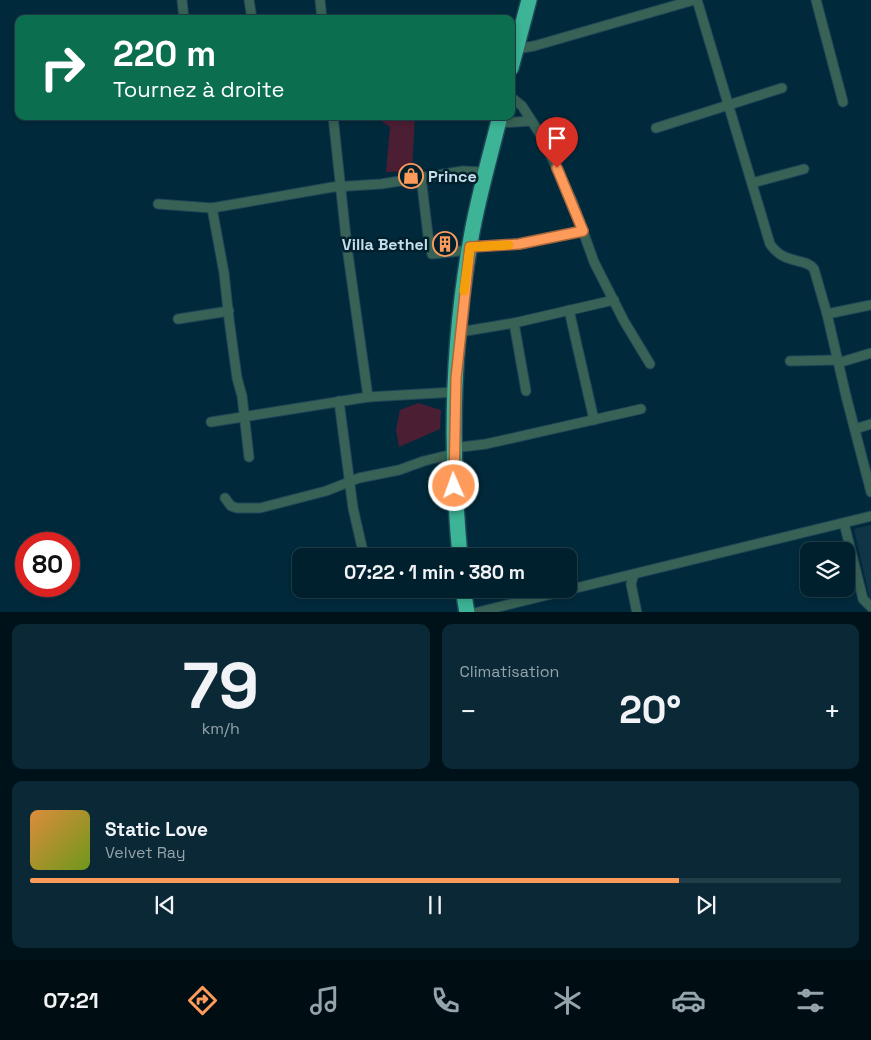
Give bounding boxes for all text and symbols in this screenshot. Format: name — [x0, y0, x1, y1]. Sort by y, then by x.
text: 220 m — [113, 32, 216, 76]
icon: right — [30, 35, 95, 100]
text: Tournez à droite — [113, 75, 284, 103]
pin — [536, 117, 578, 168]
icon: arrive — [543, 124, 571, 152]
shop icon: Prince — [398, 163, 424, 189]
place label: Prince — [428, 166, 477, 187]
building icon: Villa Bethel — [432, 231, 458, 257]
place label: Villa Bethel — [342, 234, 428, 255]
position arrow — [427, 459, 479, 511]
speed limit sign: 80 — [15, 532, 80, 597]
map controls — [800, 542, 855, 597]
button: layers — [800, 542, 855, 597]
text: 07:22 · 1 min · 380 m — [344, 560, 525, 585]
text: 79 — [183, 644, 259, 727]
text: Climatisation — [460, 661, 559, 682]
text: 20° — [619, 686, 681, 734]
text: − — [460, 693, 477, 729]
text: + — [824, 693, 841, 729]
text: km/h — [202, 718, 240, 739]
text: Static Love — [105, 817, 208, 842]
text: Velvet Ray — [105, 842, 186, 863]
icon: previous — [151, 891, 179, 919]
icon: pause — [421, 891, 449, 919]
icon: next — [692, 891, 720, 919]
icon: directions — [185, 983, 220, 1018]
icon: music — [307, 983, 342, 1018]
icon: phone — [428, 983, 463, 1018]
icon: climate — [550, 983, 585, 1018]
icon: car — [671, 983, 706, 1018]
icon: filters — [793, 983, 828, 1018]
text: 07:21 — [43, 986, 99, 1014]

